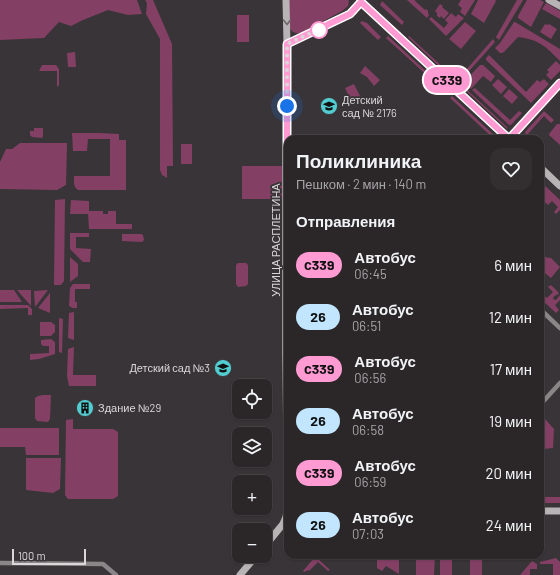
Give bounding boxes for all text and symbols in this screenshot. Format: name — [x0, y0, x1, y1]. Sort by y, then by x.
one-way arrow — [283, 19, 291, 25]
unlabelled marker — [310, 21, 328, 39]
line badge: с339 — [419, 67, 475, 93]
text: с339 — [432, 71, 462, 88]
place label: Детский сад № 2176 — [342, 93, 397, 119]
your location — [277, 96, 297, 116]
school or university icon: Детский сад № 2176 — [319, 96, 339, 116]
button: heart — [490, 148, 532, 190]
text: Поликлиника — [296, 149, 421, 172]
text: Пешком · 2 мин · 140 m — [296, 176, 426, 192]
street label: УЛИЦА РАСПЛЕТИНА — [269, 183, 282, 297]
text: Отправления — [296, 212, 395, 230]
text: Автобус — [354, 248, 416, 266]
text: с339 — [304, 256, 334, 273]
text: 6 мин — [494, 256, 532, 274]
text: 06:45 — [354, 266, 387, 282]
text: Автобус — [352, 300, 414, 318]
text: 26 — [310, 308, 326, 325]
text: 12 мин — [489, 308, 532, 326]
text: 06:51 — [352, 318, 381, 334]
text: Автобус — [354, 352, 416, 370]
school or university icon: Детский сад №3 — [213, 358, 233, 378]
text: с339 — [304, 360, 334, 377]
text: 17 мин — [490, 360, 532, 378]
place label: Детский сад №3 — [129, 361, 210, 374]
text: 06:56 — [354, 370, 386, 386]
map controls — [232, 379, 272, 563]
button: locate — [232, 379, 272, 419]
building icon: Здание №29 — [75, 398, 95, 418]
place label: Здание №29 — [98, 401, 161, 414]
text: Автобус — [352, 404, 414, 422]
text: 26 — [310, 412, 326, 429]
text: 19 мин — [489, 412, 532, 430]
text: 06:58 — [352, 422, 384, 438]
button: layers — [232, 427, 272, 467]
text: Автобус — [354, 456, 416, 474]
text: с339 — [304, 464, 334, 481]
text: 20 мин — [486, 464, 532, 482]
text: 06:59 — [354, 474, 386, 490]
button: + — [232, 475, 272, 515]
text: Автобус — [352, 508, 414, 526]
text: 26 — [310, 516, 326, 533]
text: 24 мин — [486, 516, 532, 534]
button: − — [232, 523, 272, 563]
text: 07:03 — [352, 526, 384, 542]
scale bar — [12, 547, 86, 566]
text: 100 m — [18, 549, 46, 562]

